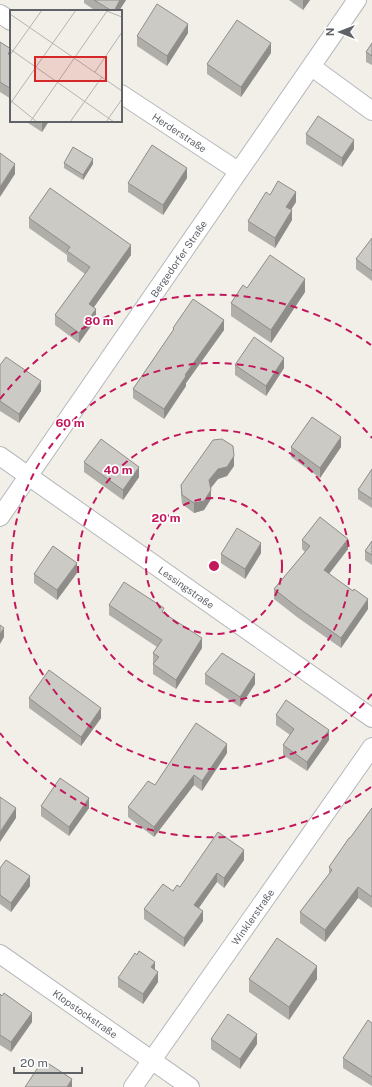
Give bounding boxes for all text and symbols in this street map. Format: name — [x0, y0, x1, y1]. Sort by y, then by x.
inset map — [10, 10, 122, 122]
north arrow — [320, 12, 360, 52]
text: N — [324, 28, 336, 36]
street label: Herderstraße — [150, 110, 209, 155]
street label: Bergedorfer Straße — [148, 218, 209, 299]
text: 80 m — [84, 314, 114, 328]
text: 60 m — [55, 416, 85, 430]
text: 40 m — [103, 463, 133, 477]
text: 20 m — [152, 511, 181, 525]
centre of rings — [207, 559, 221, 573]
street label: Lessingstraße — [156, 564, 217, 611]
street label: Winklerstraße — [229, 886, 277, 947]
street label: Klopstockstraße — [51, 987, 120, 1041]
scale bar — [14, 1049, 82, 1075]
text: 20 m — [20, 1056, 48, 1070]

